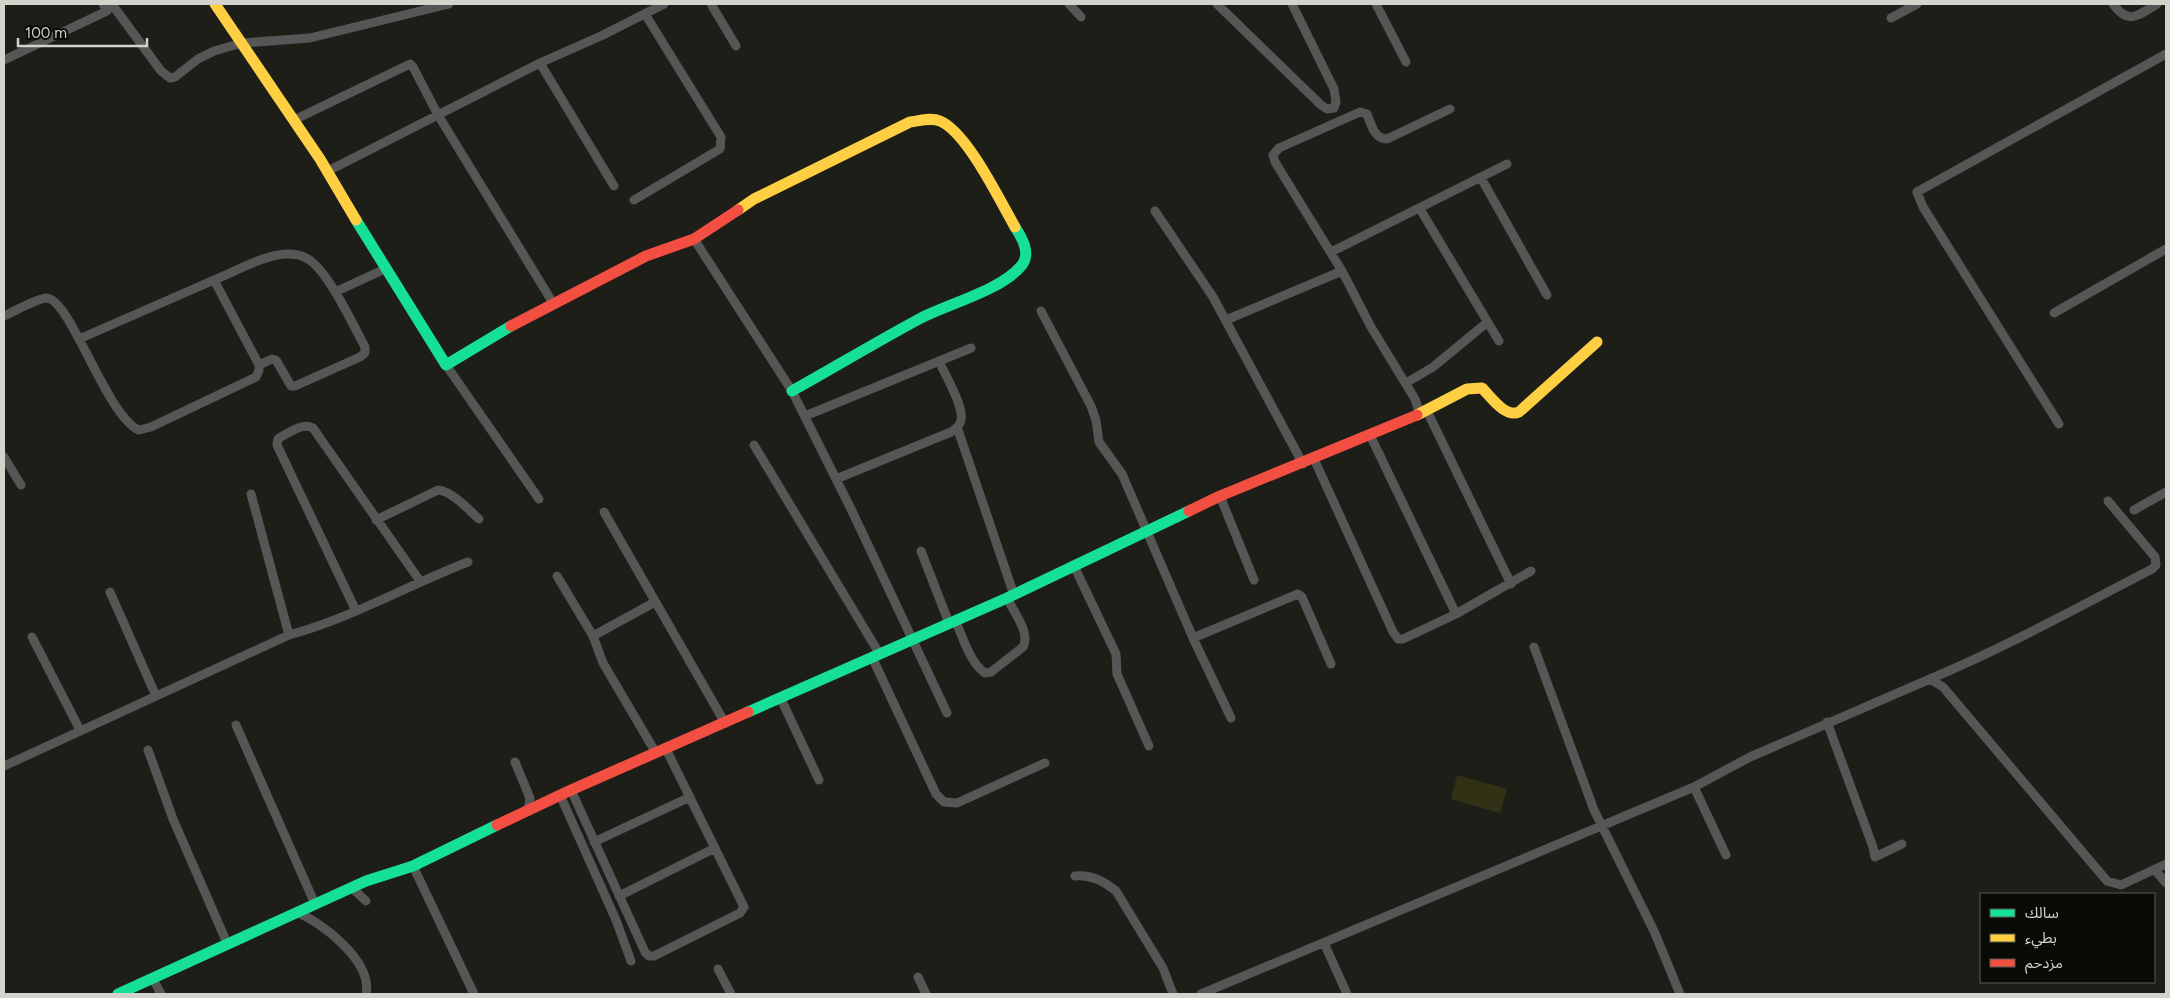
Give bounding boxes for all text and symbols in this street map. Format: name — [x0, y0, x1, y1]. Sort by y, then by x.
scale bar — [18, 15, 146, 47]
text: 100 m — [25, 24, 67, 42]
legend — [1980, 893, 2155, 983]
text: سالك — [2025, 904, 2059, 922]
text: بطيء — [2025, 929, 2057, 949]
text: مزدحم — [2025, 954, 2063, 974]

